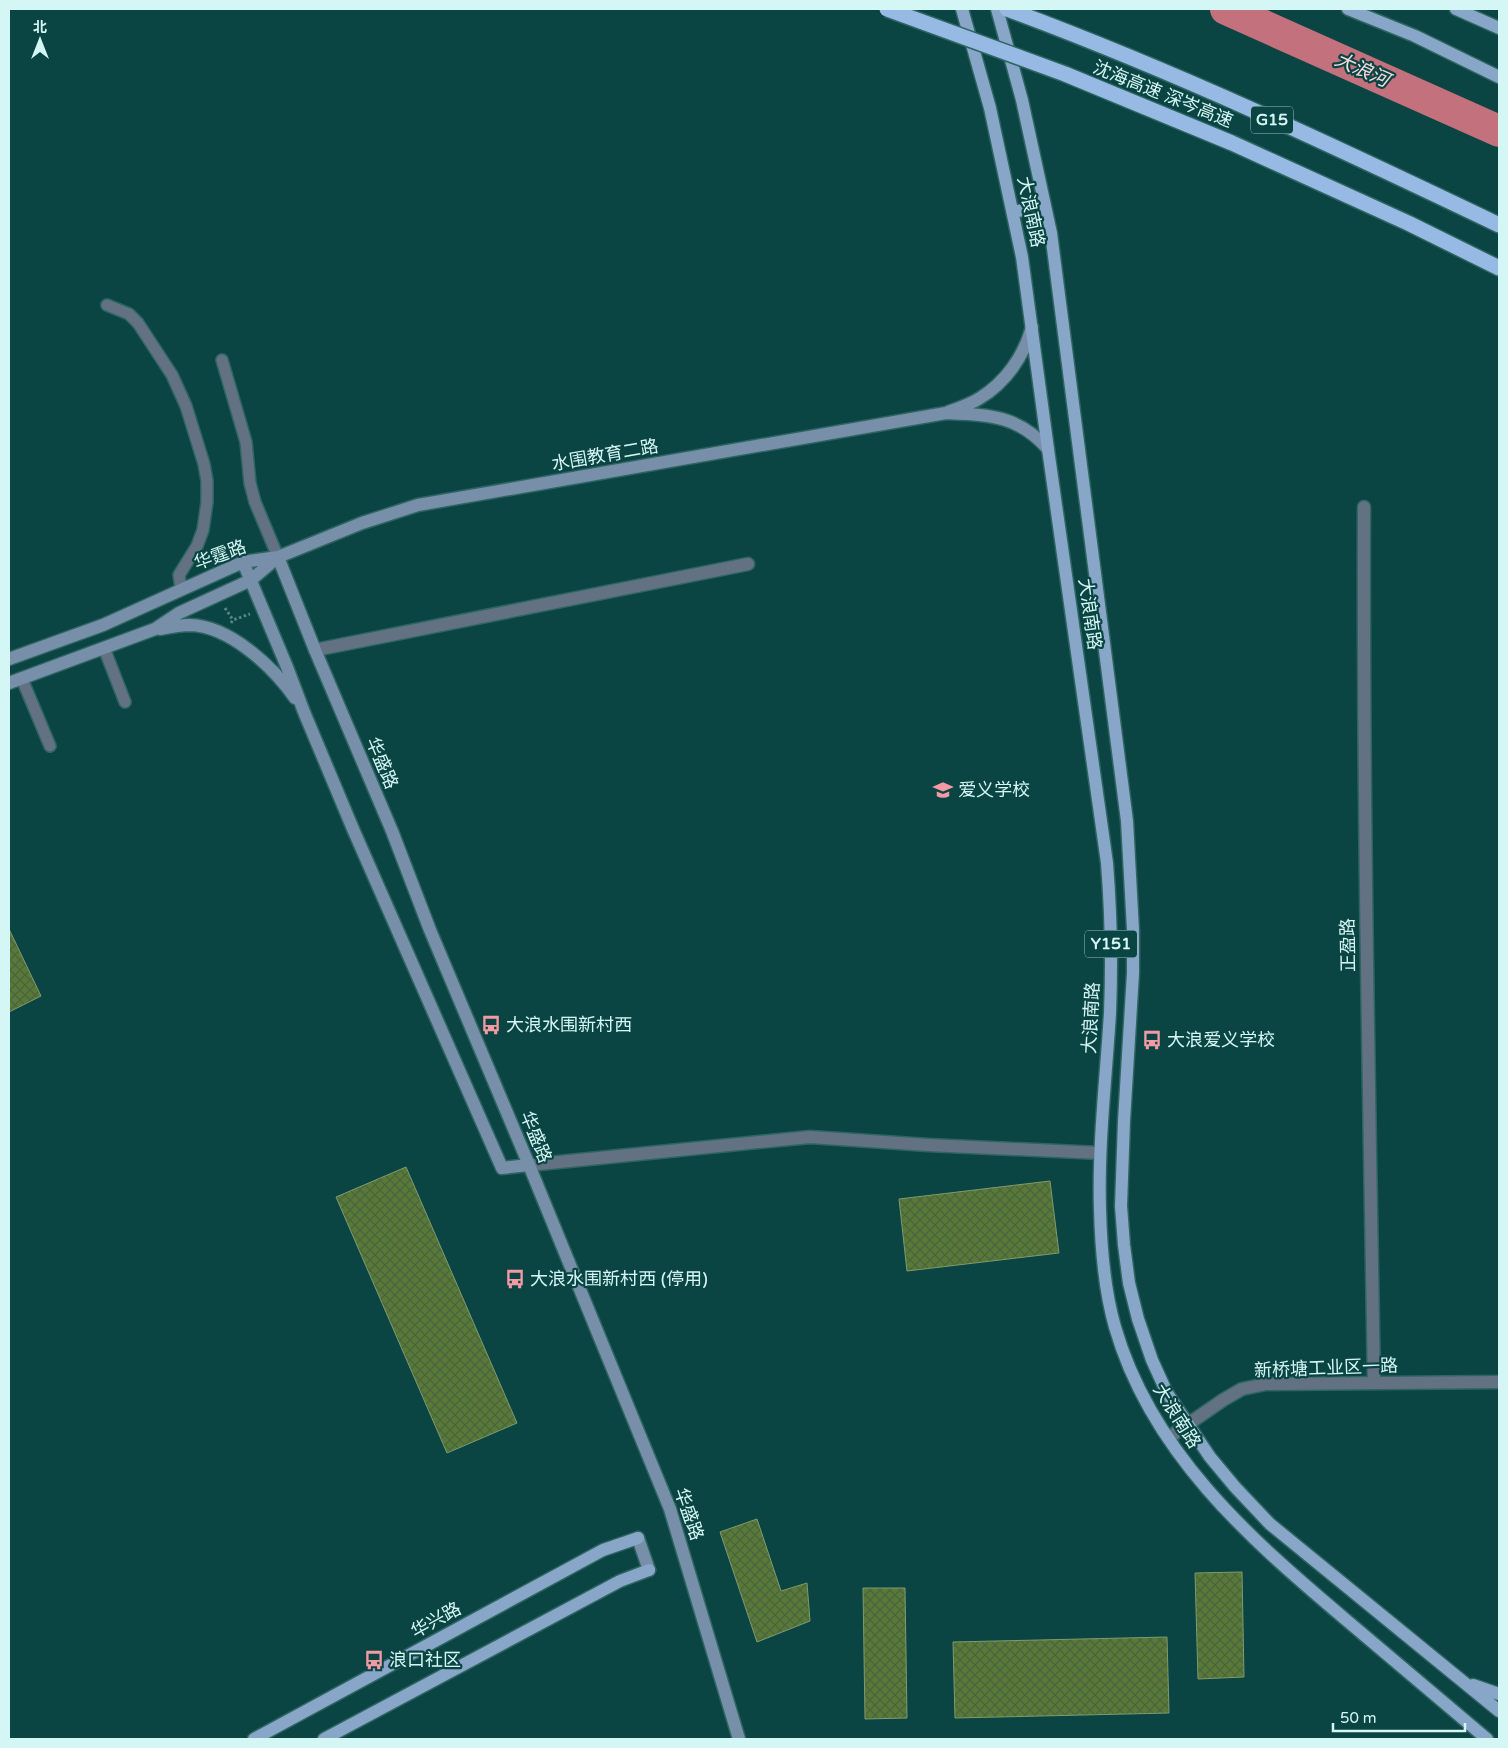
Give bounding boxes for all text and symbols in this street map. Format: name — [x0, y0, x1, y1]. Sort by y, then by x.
north arrow — [15, 15, 65, 65]
text: 北 — [33, 19, 47, 36]
water label: 大浪河 — [1331, 48, 1396, 93]
street label: 沈海高速 深岑高速 — [1090, 56, 1236, 132]
road number: G15 — [1251, 106, 1293, 134]
street label: 大浪南路 — [1013, 174, 1049, 250]
street label: 水围教育二路 — [550, 435, 660, 475]
street label: 华霆路 — [191, 535, 249, 575]
street label: 大浪南路 — [1074, 577, 1106, 651]
street label: 华盛路 — [361, 734, 403, 792]
school or university icon: 爱义学校 — [932, 779, 954, 801]
place label: 爱义学校 — [958, 779, 1030, 801]
street label: 正盈路 — [1337, 918, 1359, 972]
road number: Y151 — [1085, 931, 1137, 958]
street label: 大浪南路 — [1078, 981, 1104, 1055]
bus stop icon: 大浪水围新村西 — [480, 1014, 502, 1036]
place label: 大浪水围新村西 — [506, 1014, 632, 1036]
bus stop icon: 大浪爱义学校 — [1141, 1029, 1163, 1051]
place label: 大浪爱义学校 — [1167, 1029, 1275, 1051]
street label: 华盛路 — [516, 1108, 556, 1166]
bus stop icon: 大浪水围新村西 (停用) — [504, 1268, 526, 1290]
place label: 大浪水围新村西 (停用) — [530, 1268, 708, 1290]
street label: 新桥塘工业区一路 — [1254, 1354, 1398, 1382]
street label: 大浪南路 — [1149, 1380, 1205, 1452]
street label: 华盛路 — [670, 1485, 708, 1543]
street label: 华兴路 — [407, 1597, 465, 1643]
bus stop icon: 浪口社区 — [363, 1649, 385, 1671]
place label: 浪口社区 — [389, 1649, 461, 1671]
scale bar — [1333, 1700, 1466, 1732]
text: 50 m — [1340, 1709, 1377, 1727]

